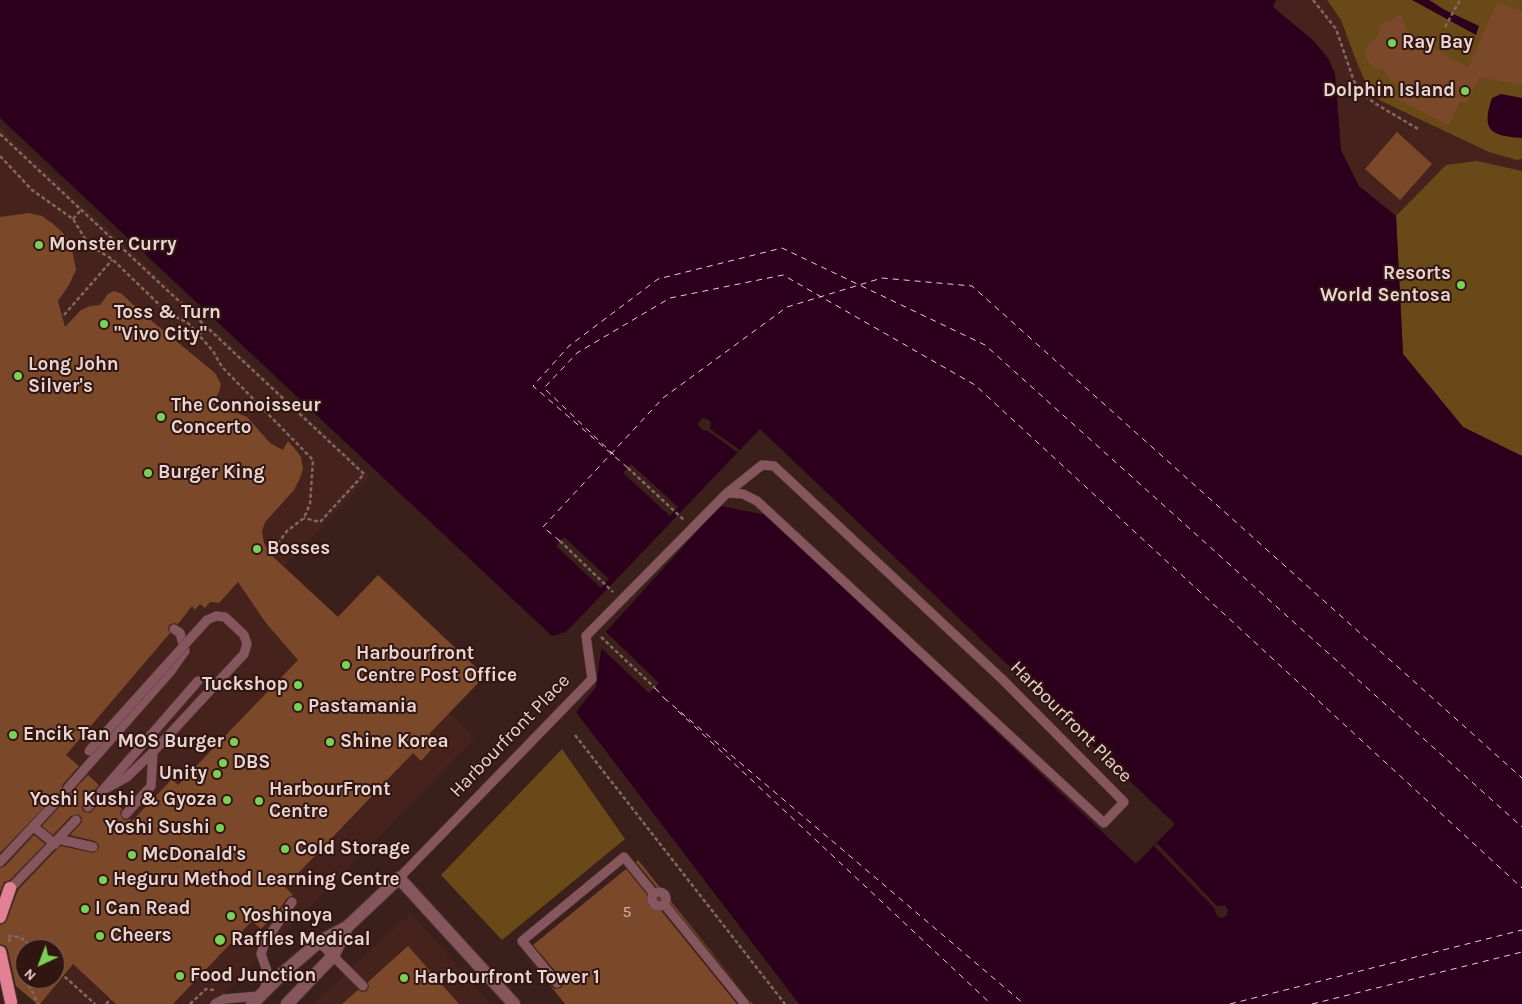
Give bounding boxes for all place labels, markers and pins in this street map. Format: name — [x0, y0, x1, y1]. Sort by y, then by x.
place label: Ray Bay — [1402, 32, 1473, 54]
marker: Ray Bay — [1386, 37, 1398, 49]
place label: Dolphin Island — [1323, 80, 1455, 102]
marker: Dolphin Island — [1459, 85, 1471, 97]
place label: Monster Curry — [49, 234, 176, 256]
marker: Monster Curry — [33, 239, 45, 251]
place label: Resorts World Sentosa — [1320, 263, 1451, 307]
marker: Resorts World Sentosa — [1455, 279, 1467, 291]
place label: Toss & Turn "Vivo City" — [114, 302, 221, 346]
marker: Toss & Turn "Vivo City" — [98, 318, 110, 330]
place label: Long John Silver's — [28, 354, 119, 398]
marker: Long John Silver's — [12, 370, 24, 382]
place label: The Connoisseur Concerto — [171, 395, 321, 439]
marker: The Connoisseur Concerto — [155, 411, 167, 423]
place label: Burger King — [158, 462, 264, 484]
marker: Burger King — [142, 467, 154, 479]
place label: Bosses — [267, 538, 330, 560]
marker: Bosses — [251, 543, 263, 555]
place label: Harbourfront Centre Post Office — [356, 643, 517, 687]
marker: Harbourfront Centre Post Office — [340, 659, 352, 671]
place label: Tuckshop — [202, 674, 288, 696]
marker: Tuckshop — [292, 679, 304, 691]
place label: Pastamania — [308, 696, 417, 718]
marker: Pastamania — [292, 701, 304, 713]
place label: Encik Tan — [23, 724, 110, 746]
marker: Encik Tan — [7, 729, 19, 741]
place label: MOS Burger — [117, 731, 224, 753]
place label: Shine Korea — [340, 731, 449, 753]
marker: MOS Burger — [228, 736, 240, 748]
marker: Shine Korea — [324, 736, 336, 748]
place label: DBS — [233, 752, 270, 774]
marker: DBS — [217, 757, 229, 769]
place label: Unity — [159, 763, 207, 785]
marker: Unity — [211, 768, 223, 780]
place label: HarbourFront Centre — [269, 779, 391, 823]
place label: Yoshi Kushi & Gyoza — [30, 789, 217, 811]
marker: Yoshi Kushi & Gyoza — [221, 794, 233, 806]
marker: HarbourFront Centre — [253, 795, 265, 807]
place label: Yoshi Sushi — [105, 817, 210, 839]
marker: Yoshi Sushi — [214, 822, 226, 834]
place label: Cold Storage — [295, 838, 410, 860]
marker: Cold Storage — [279, 843, 291, 855]
place label: McDonald's — [142, 844, 246, 866]
marker: McDonald's — [126, 849, 138, 861]
place label: Heguru Method Learning Centre — [113, 869, 400, 891]
marker: Heguru Method Learning Centre — [97, 874, 109, 886]
place label: I Can Read — [95, 898, 190, 920]
marker: I Can Read — [79, 903, 91, 915]
place label: Yoshinoya — [241, 905, 333, 927]
marker: Yoshinoya — [225, 910, 237, 922]
place label: Cheers — [110, 925, 171, 947]
place label: Raffles Medical — [231, 929, 371, 951]
marker: Cheers — [94, 930, 106, 942]
marker: Raffles Medical — [213, 933, 227, 947]
place label: Food Junction — [190, 965, 316, 987]
place label: Harbourfront Tower 1 — [414, 967, 600, 989]
marker: Food Junction — [174, 970, 186, 982]
marker: Harbourfront Tower 1 — [398, 972, 410, 984]

